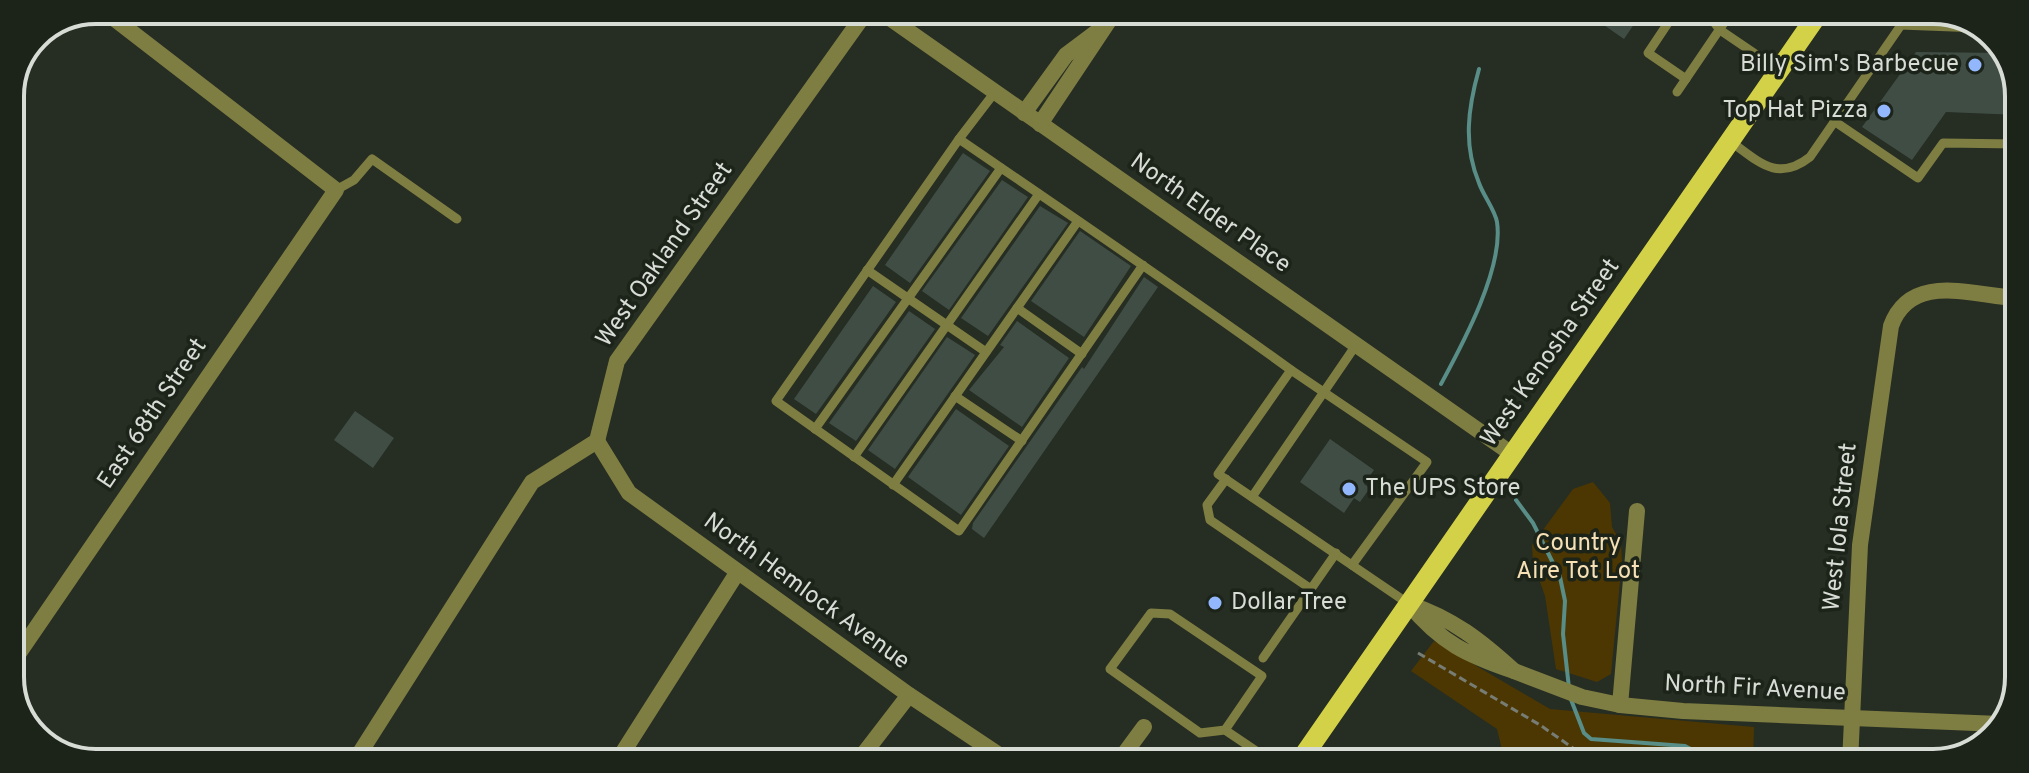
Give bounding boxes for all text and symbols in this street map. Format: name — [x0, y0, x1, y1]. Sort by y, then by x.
place label: Billy Sim's Barbecue — [1740, 50, 1959, 80]
marker: Billy Sim's Barbecue — [1966, 56, 1984, 74]
place label: Top Hat Pizza — [1723, 96, 1868, 126]
marker: Top Hat Pizza — [1875, 102, 1893, 120]
street label: North Elder Place — [1124, 147, 1296, 281]
street label: West Oakland Street — [590, 157, 740, 353]
street label: West Kenosha Street — [1475, 253, 1627, 453]
street label: East 68th Street — [92, 333, 214, 495]
street label: West Iola Street — [1817, 441, 1865, 613]
place label: The UPS Store — [1365, 474, 1521, 504]
marker: The UPS Store — [1340, 480, 1358, 498]
street label: North Hemlock Avenue — [697, 507, 915, 677]
park label: Country Aire Tot Lot — [1516, 529, 1640, 587]
place label: Dollar Tree — [1231, 588, 1347, 618]
marker: Dollar Tree — [1206, 594, 1224, 612]
street label: North Fir Avenue — [1664, 669, 1846, 709]

